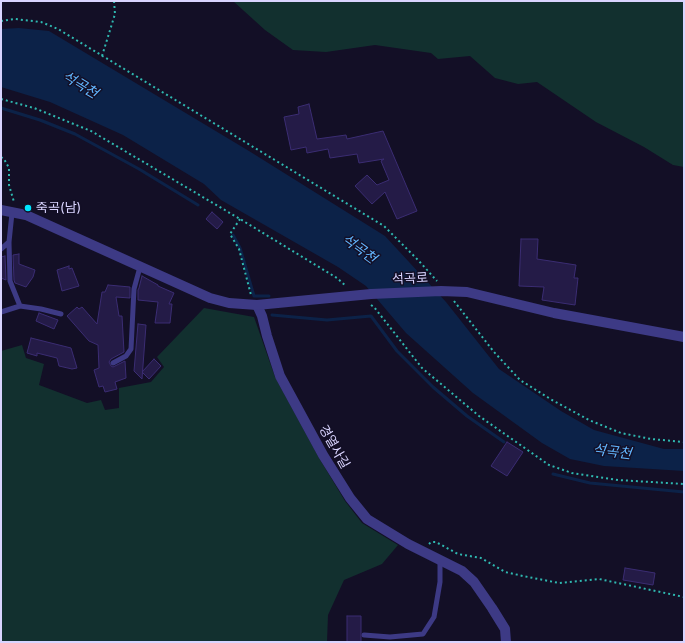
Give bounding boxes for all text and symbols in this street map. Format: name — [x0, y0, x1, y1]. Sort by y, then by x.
water label: 석곡천 — [59, 68, 101, 102]
place label: 죽곡(남) — [36, 200, 81, 216]
marker: 죽곡(남) — [23, 203, 33, 213]
water label: 석곡천 — [338, 231, 380, 267]
street label: 석곡로 — [392, 270, 428, 288]
street label: 경열사길 — [315, 422, 353, 472]
water label: 석곡천 — [592, 441, 632, 463]

